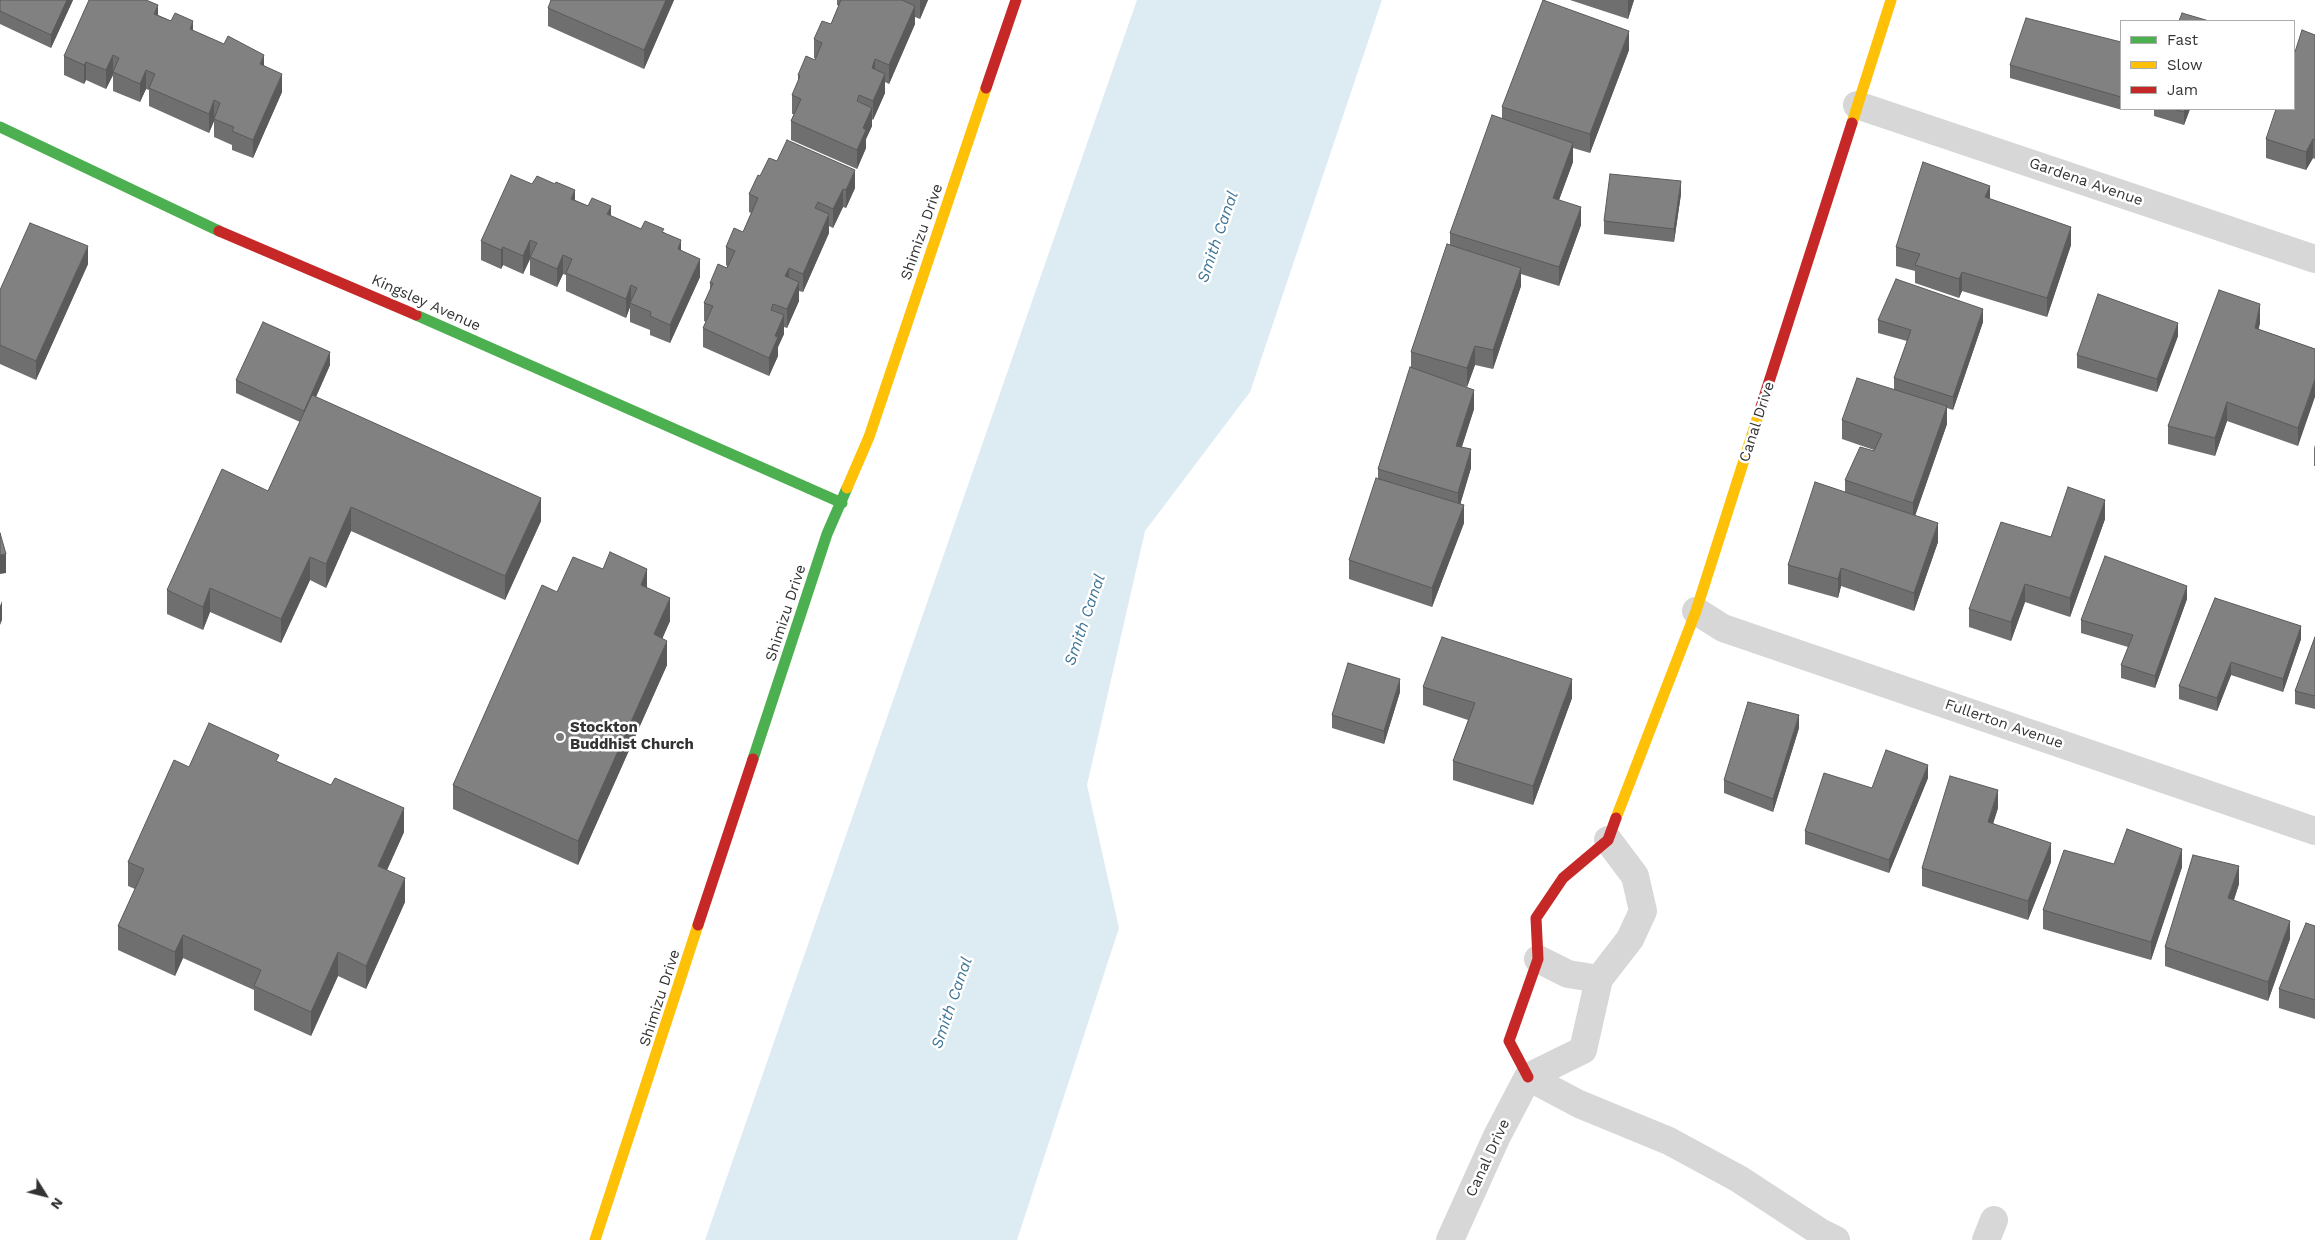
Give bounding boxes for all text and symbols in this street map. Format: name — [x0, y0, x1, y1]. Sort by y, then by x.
legend — [2120, 20, 2295, 110]
text: Fast — [2167, 31, 2198, 49]
text: Slow — [2167, 56, 2203, 74]
text: Jam — [2167, 81, 2198, 99]
street label: Gardena Avenue — [2027, 154, 2145, 210]
street label: Shimizu Drive — [897, 181, 947, 283]
water label: Smith Canal — [1193, 189, 1243, 285]
street label: Kingsley Avenue — [369, 271, 483, 335]
street label: Canal Drive — [1736, 379, 1778, 465]
street label: Shimizu Drive — [762, 562, 810, 664]
water label: Smith Canal — [1060, 572, 1110, 668]
street label: Fullerton Avenue — [1942, 695, 2066, 753]
place label: Stockton Buddhist Church — [570, 719, 694, 754]
marker: Stockton Buddhist Church — [554, 731, 566, 743]
street label: Shimizu Drive — [636, 947, 684, 1049]
water label: Smith Canal — [927, 955, 977, 1051]
street label: Canal Drive — [1462, 1116, 1514, 1200]
north arrow — [20, 1170, 70, 1220]
text: N — [48, 1195, 67, 1213]

